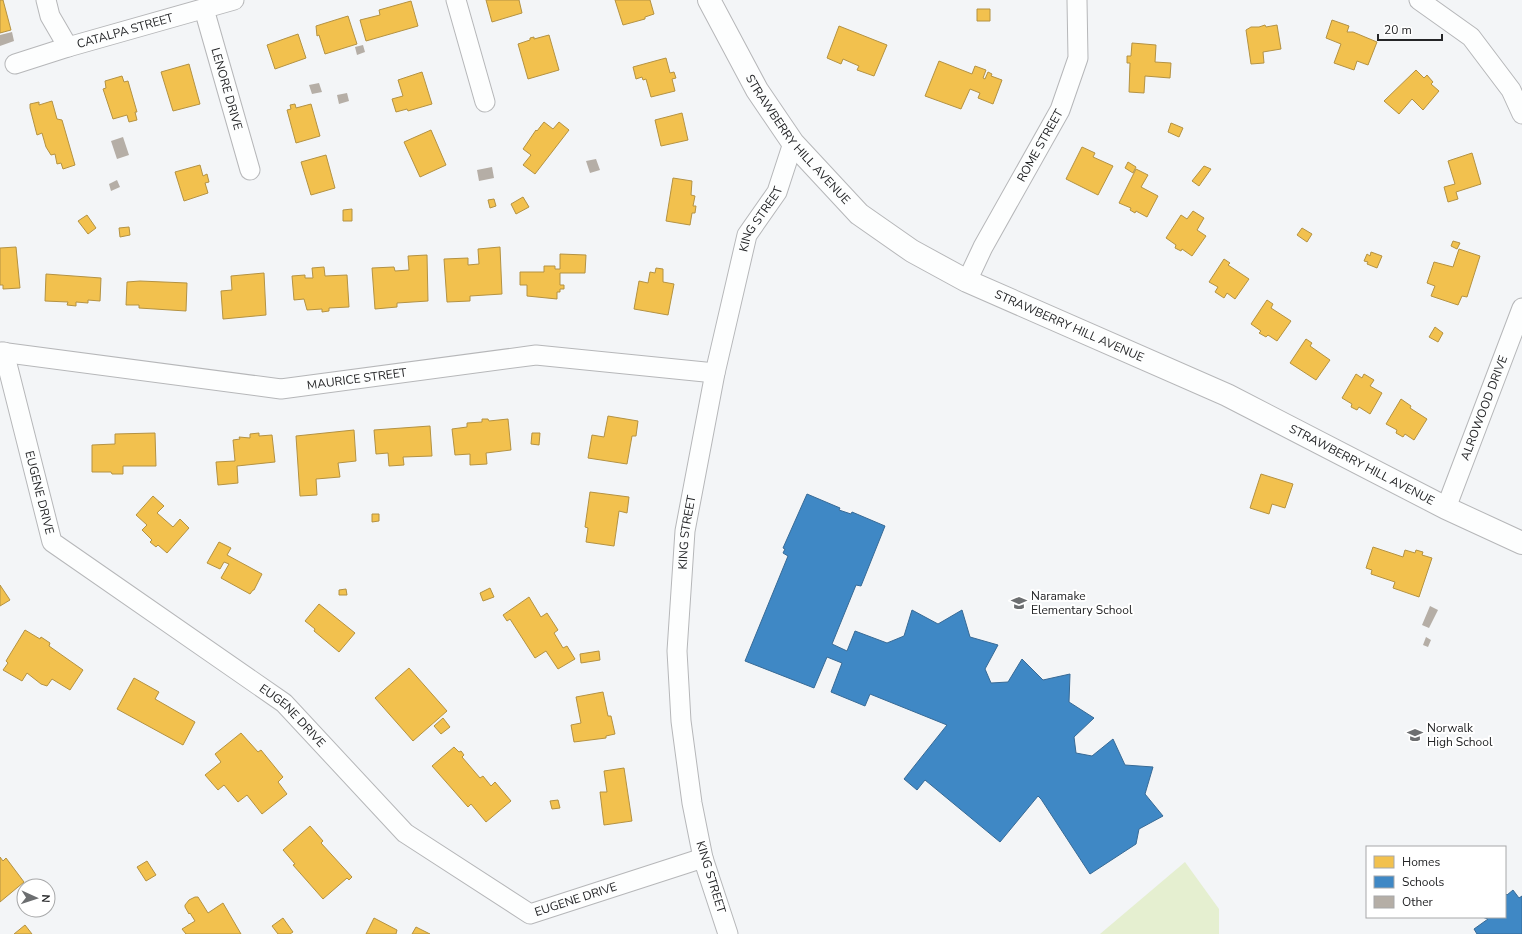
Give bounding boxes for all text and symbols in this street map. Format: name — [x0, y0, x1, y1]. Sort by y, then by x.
street label: CATALPA STREET — [75, 9, 176, 52]
scale bar — [1378, 16, 1442, 42]
text: 20 m — [1384, 22, 1412, 38]
street label: LENORE DRIVE — [207, 46, 246, 132]
street label: STRAWBERRY HILL AVENUE — [742, 71, 854, 208]
street label: ROME STREET — [1013, 106, 1067, 185]
street label: KING STREET — [735, 184, 786, 253]
street label: STRAWBERRY HILL AVENUE — [992, 286, 1146, 366]
street label: ALROWOOD DRIVE — [1457, 353, 1511, 463]
street label: MAURICE STREET — [306, 364, 409, 393]
street label: STRAWBERRY HILL AVENUE — [1287, 420, 1437, 509]
street label: EUGENE DRIVE — [21, 449, 58, 536]
street label: KING STREET — [674, 493, 700, 570]
place label: Naramake Elementary School — [1031, 588, 1133, 618]
school or university icon: Naramake Elementary School — [1010, 594, 1028, 612]
street label: EUGENE DRIVE — [256, 680, 329, 751]
place label: Norwalk High School — [1427, 720, 1493, 750]
school or university icon: Norwalk High School — [1406, 726, 1424, 744]
street label: KING STREET — [692, 839, 730, 916]
legend — [1366, 846, 1506, 918]
text: Homes — [1402, 854, 1440, 870]
text: Schools — [1402, 874, 1445, 890]
north arrow — [16, 878, 56, 918]
street label: EUGENE DRIVE — [532, 878, 619, 920]
text: N — [38, 894, 53, 903]
text: Other — [1402, 894, 1434, 910]

